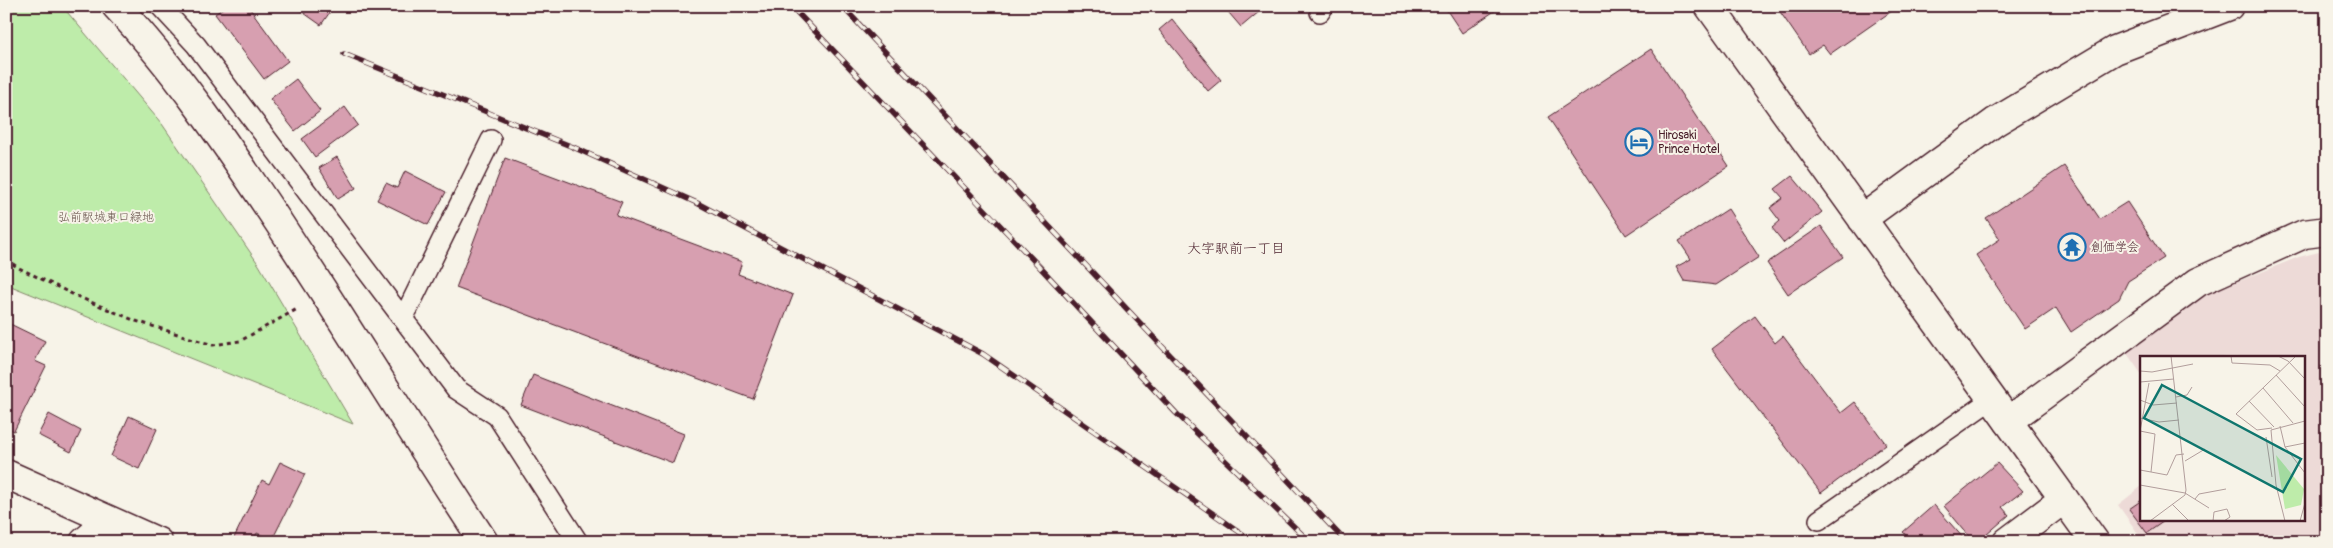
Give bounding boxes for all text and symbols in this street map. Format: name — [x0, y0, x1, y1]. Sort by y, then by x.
hotel icon: Hirosaki Prince Hotel — [1624, 127, 1654, 157]
place label: Hirosaki Prince Hotel — [1658, 128, 1720, 157]
park label: 弘前駅城東口緑地 — [58, 210, 154, 225]
temple icon: 創価学会 — [2057, 232, 2087, 262]
district label: 大字駅前一丁目 — [1187, 240, 1285, 257]
place label: 創価学会 — [2091, 240, 2139, 255]
inset map — [2140, 356, 2306, 520]

